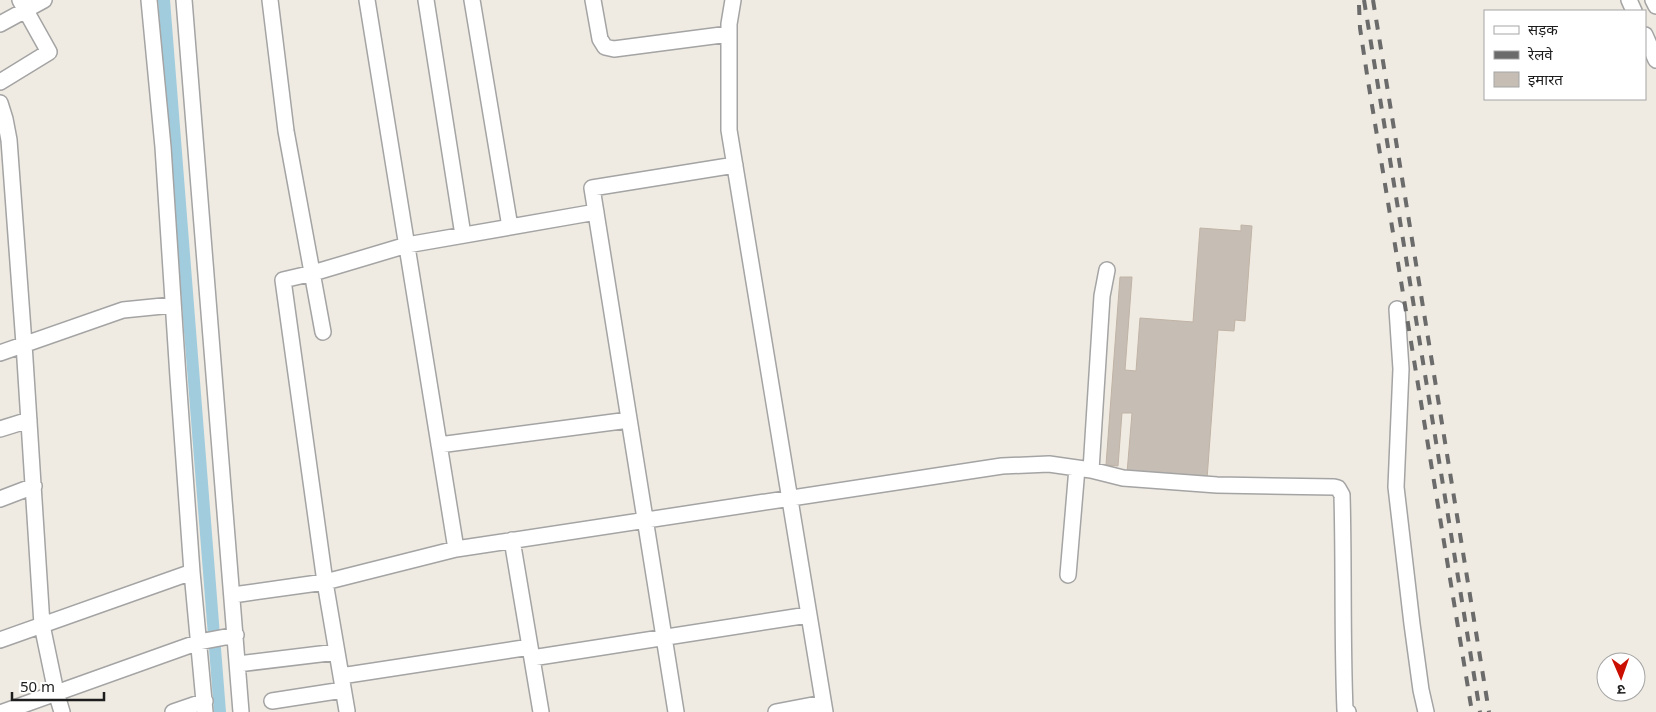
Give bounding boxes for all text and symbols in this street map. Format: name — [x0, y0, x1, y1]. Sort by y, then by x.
legend — [1484, 10, 1646, 100]
text: सड़क — [1528, 19, 1558, 39]
text: रेलवे — [1527, 44, 1553, 64]
text: इमारत — [1528, 69, 1563, 89]
north arrow — [1596, 652, 1646, 702]
scale bar — [12, 670, 105, 702]
text: 50 m — [20, 676, 55, 696]
text: उ — [1616, 681, 1626, 700]

